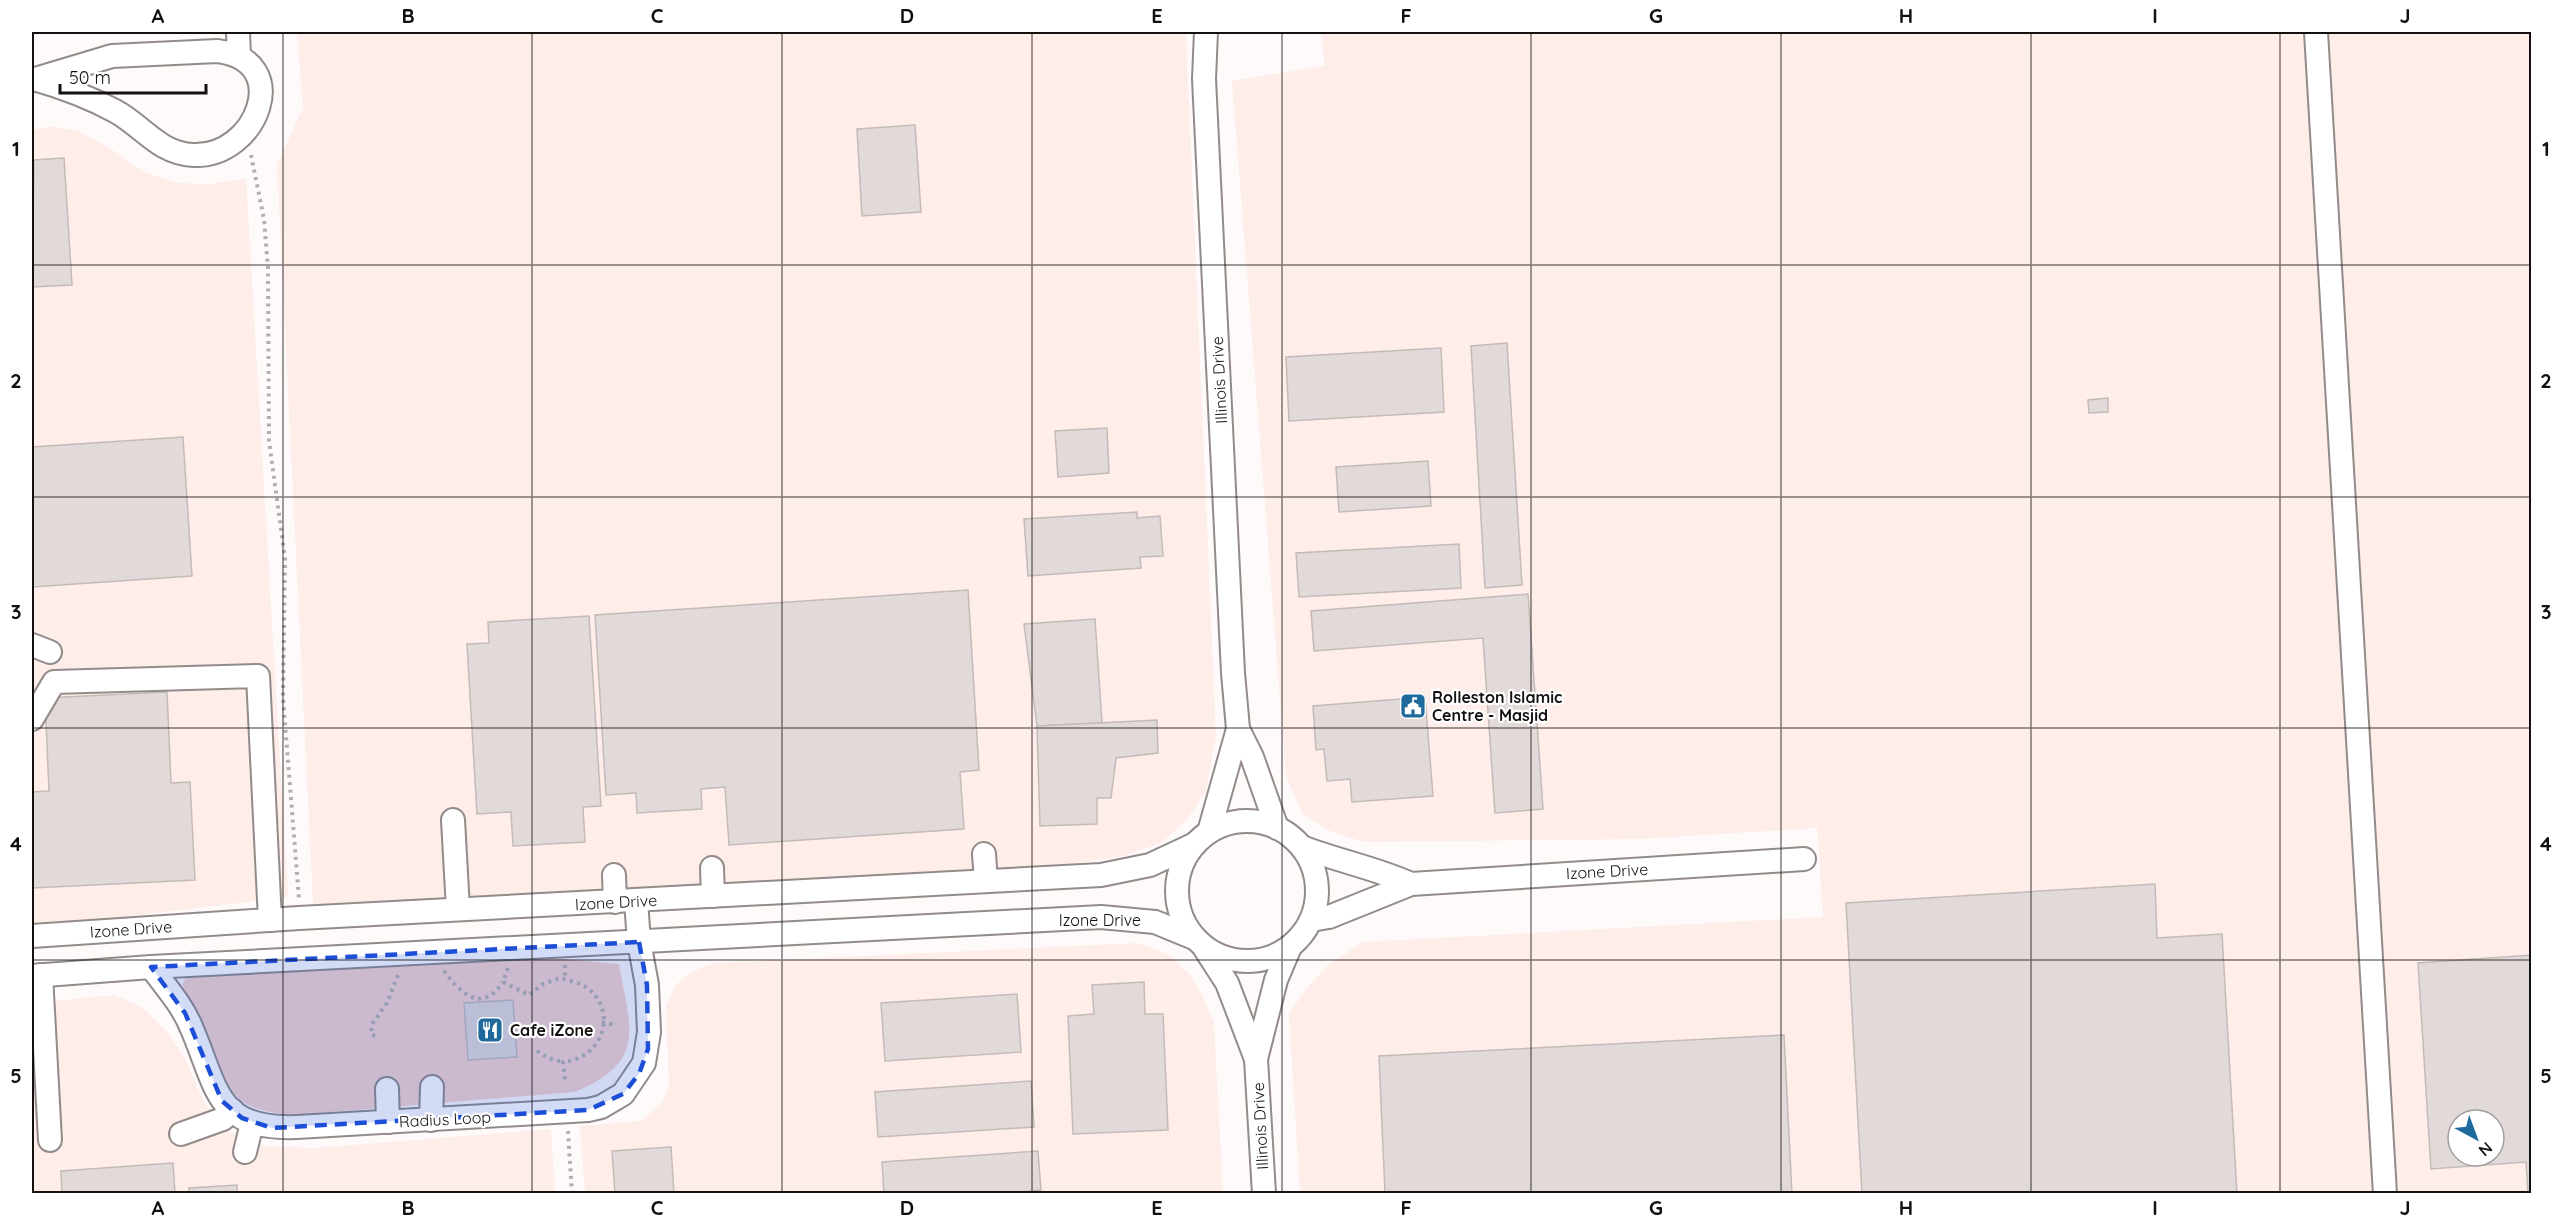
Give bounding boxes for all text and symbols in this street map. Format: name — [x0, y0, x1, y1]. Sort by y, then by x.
text: A — [152, 3, 165, 28]
text: B — [401, 3, 415, 28]
text: C — [651, 3, 664, 28]
text: D — [900, 3, 914, 28]
text: E — [1151, 3, 1163, 28]
text: F — [1400, 3, 1412, 28]
text: G — [1649, 3, 1663, 28]
text: H — [1899, 3, 1913, 28]
text: I — [2152, 3, 2158, 28]
text: J — [2399, 3, 2411, 28]
scale bar — [60, 57, 206, 95]
text: 50 m — [69, 66, 111, 89]
text: 1 — [12, 136, 20, 161]
text: 1 — [2542, 136, 2550, 161]
street label: Illinois Drive — [1207, 336, 1231, 424]
text: 2 — [10, 368, 22, 393]
text: 2 — [2540, 368, 2552, 393]
text: 3 — [11, 599, 21, 624]
text: 3 — [2541, 599, 2551, 624]
place label: Rolleston Islamic Centre - Masjid — [1432, 687, 1562, 725]
public building icon: Rolleston Islamic Centre - Masjid — [1398, 691, 1428, 721]
text: 4 — [10, 831, 22, 856]
text: 4 — [2540, 831, 2552, 856]
street label: Izone Drive — [1565, 859, 1649, 883]
street label: Izone Drive — [574, 890, 658, 914]
street label: Izone Drive — [1059, 910, 1141, 930]
street label: Izone Drive — [89, 916, 173, 942]
restaurant icon: Cafe iZone — [475, 1015, 505, 1045]
place label: Cafe iZone — [510, 1020, 594, 1040]
text: 5 — [10, 1063, 22, 1088]
text: 5 — [2540, 1063, 2552, 1088]
street label: Illinois Drive — [1248, 1082, 1272, 1170]
street label: Radius Loop — [398, 1107, 492, 1131]
north arrow — [2446, 1108, 2506, 1168]
text: N — [2475, 1138, 2497, 1161]
text: A — [152, 1195, 165, 1220]
text: B — [401, 1195, 415, 1220]
text: C — [651, 1195, 664, 1220]
text: D — [900, 1195, 914, 1220]
text: E — [1151, 1195, 1163, 1220]
text: F — [1400, 1195, 1412, 1220]
text: G — [1649, 1195, 1663, 1220]
text: H — [1899, 1195, 1913, 1220]
text: I — [2152, 1195, 2158, 1220]
text: J — [2399, 1195, 2411, 1220]

